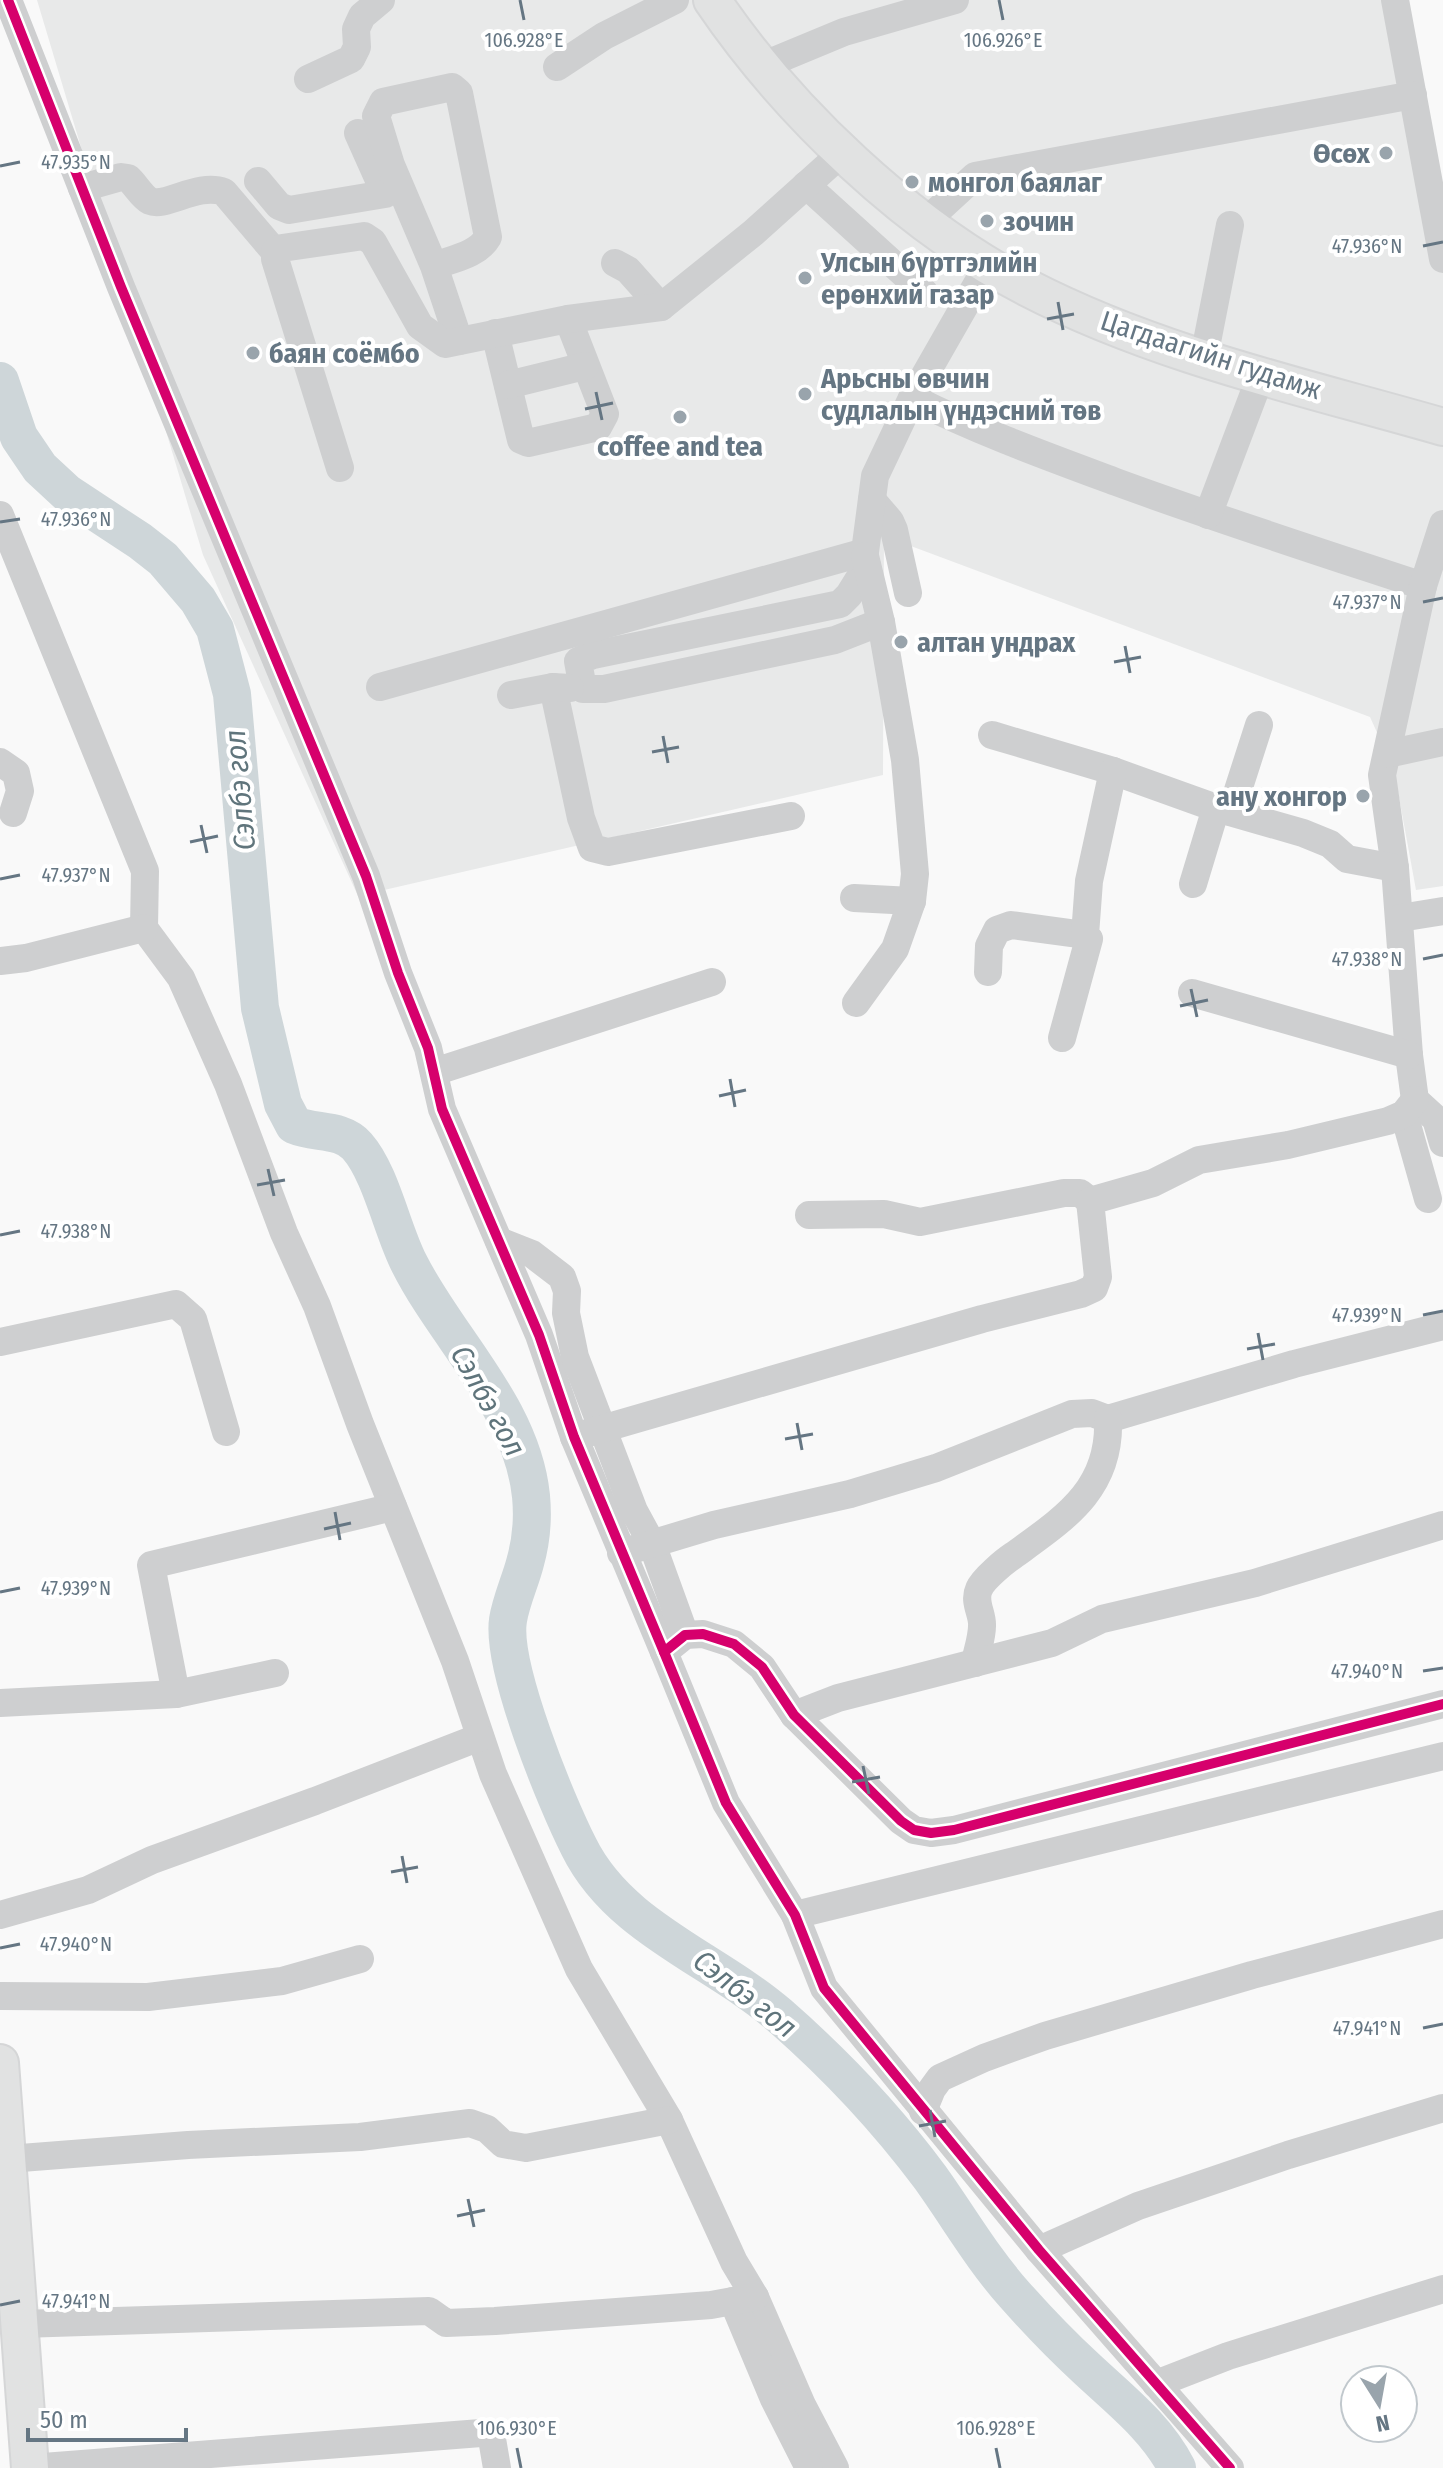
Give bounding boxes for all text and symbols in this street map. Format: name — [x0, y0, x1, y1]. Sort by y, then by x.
text: 106.928°E — [485, 28, 563, 52]
text: 106.926°E — [964, 28, 1042, 52]
place label: Өсөх — [1313, 137, 1371, 170]
marker: Өсөх — [1377, 144, 1395, 162]
text: 47.935°N — [41, 150, 111, 174]
place label: монгол баялаг — [928, 166, 1103, 199]
marker: монгол баялаг — [903, 173, 921, 191]
place label: зочин — [1003, 205, 1074, 238]
marker: зочин — [978, 212, 996, 230]
text: 47.936°N — [1332, 234, 1402, 258]
place label: Улсын бүртгэлийн ерөнхий газар — [820, 246, 1037, 311]
marker: Улсын бүртгэлийн ерөнхий газар — [796, 269, 814, 287]
street label: Цагдаагийн гудамж — [1097, 304, 1325, 406]
place label: баян соёмбо — [269, 337, 420, 370]
marker: баян соёмбо — [244, 344, 262, 362]
place label: Арьсны өвчин судлалын үндэсний төв — [820, 362, 1101, 427]
marker: Арьсны өвчин судлалын үндэсний төв — [796, 385, 814, 403]
marker: coffee and tea — [671, 408, 689, 426]
place label: coffee and tea — [597, 430, 763, 463]
text: 47.936°N — [41, 507, 111, 531]
text: 47.937°N — [1332, 590, 1402, 614]
place label: алтан ундрах — [917, 626, 1076, 659]
marker: алтан ундрах — [892, 633, 910, 651]
water label: Сэлбэ гол — [217, 728, 263, 852]
place label: ану хонгор — [1216, 780, 1347, 813]
marker: ану хонгор — [1354, 787, 1372, 805]
text: 47.937°N — [41, 863, 111, 887]
text: 47.938°N — [1332, 947, 1403, 971]
text: 47.938°N — [41, 1219, 112, 1243]
text: 47.939°N — [1332, 1303, 1402, 1327]
water label: Сэлбэ гол — [443, 1339, 533, 1463]
text: 47.939°N — [41, 1576, 111, 1600]
text: 47.940°N — [1331, 1659, 1403, 1683]
text: 47.940°N — [40, 1932, 112, 1956]
water label: Сэлбэ гол — [686, 1942, 804, 2046]
text: 47.941°N — [1333, 2016, 1401, 2040]
text: 47.941°N — [42, 2289, 110, 2313]
north arrow — [1339, 2364, 1419, 2444]
scale bar — [28, 2392, 186, 2442]
text: 50 m — [40, 2406, 88, 2434]
text: N — [1374, 2409, 1392, 2438]
text: 106.930°E — [477, 2416, 557, 2440]
text: 106.928°E — [957, 2416, 1035, 2440]

